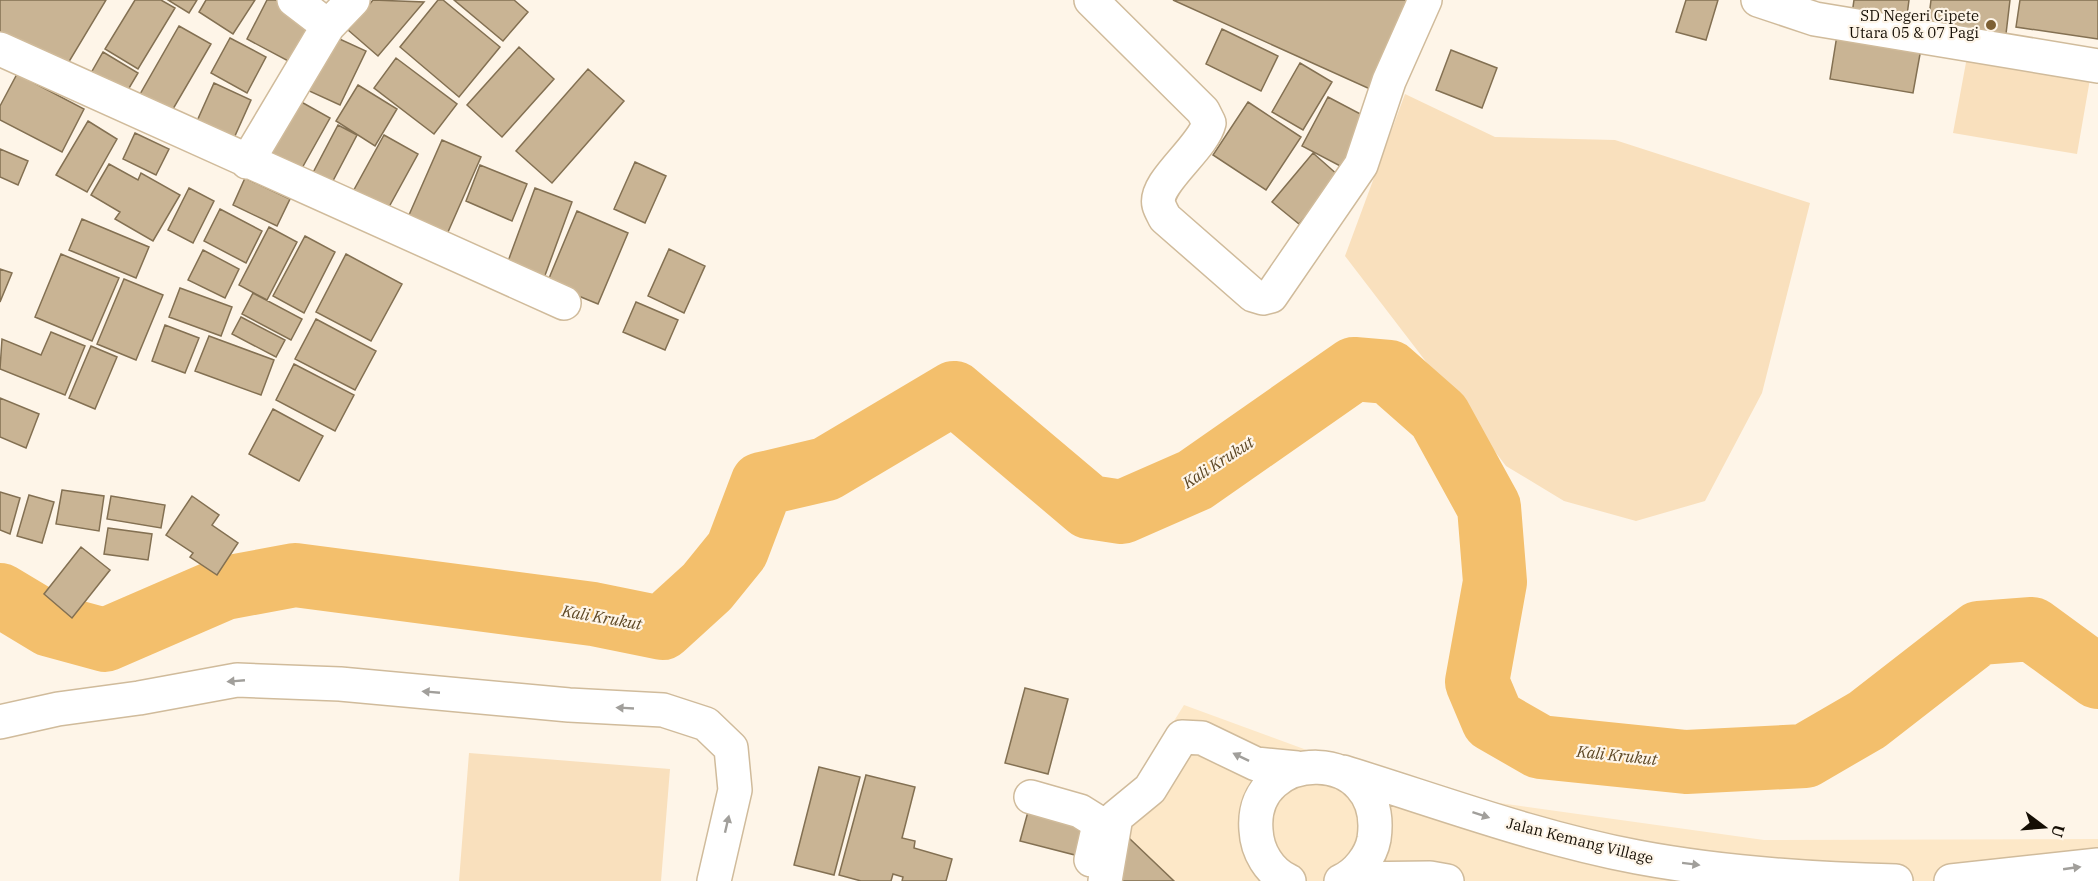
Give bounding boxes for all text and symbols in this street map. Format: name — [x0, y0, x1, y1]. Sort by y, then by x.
place label: SD Negeri Cipete Utara 05 & 07 Pagi — [1849, 6, 1979, 42]
marker: SD Negeri Cipete Utara 05 & 07 Pagi — [1984, 18, 1998, 32]
water label: Kali Krukut — [1178, 431, 1258, 493]
water label: Kali Krukut — [559, 600, 645, 634]
one-way arrow — [227, 676, 246, 686]
one-way arrow — [421, 687, 440, 697]
one-way arrow — [616, 703, 635, 712]
water label: Kali Krukut — [1575, 741, 1660, 769]
one-way arrow — [1232, 752, 1249, 761]
north arrow — [2014, 797, 2074, 857]
one-way arrow — [1472, 811, 1490, 821]
street label: Jalan Kemang Village — [1505, 813, 1655, 868]
one-way arrow — [723, 815, 733, 833]
text: U — [2047, 822, 2070, 840]
one-way arrow — [1682, 860, 1701, 869]
one-way arrow — [2063, 864, 2082, 873]

